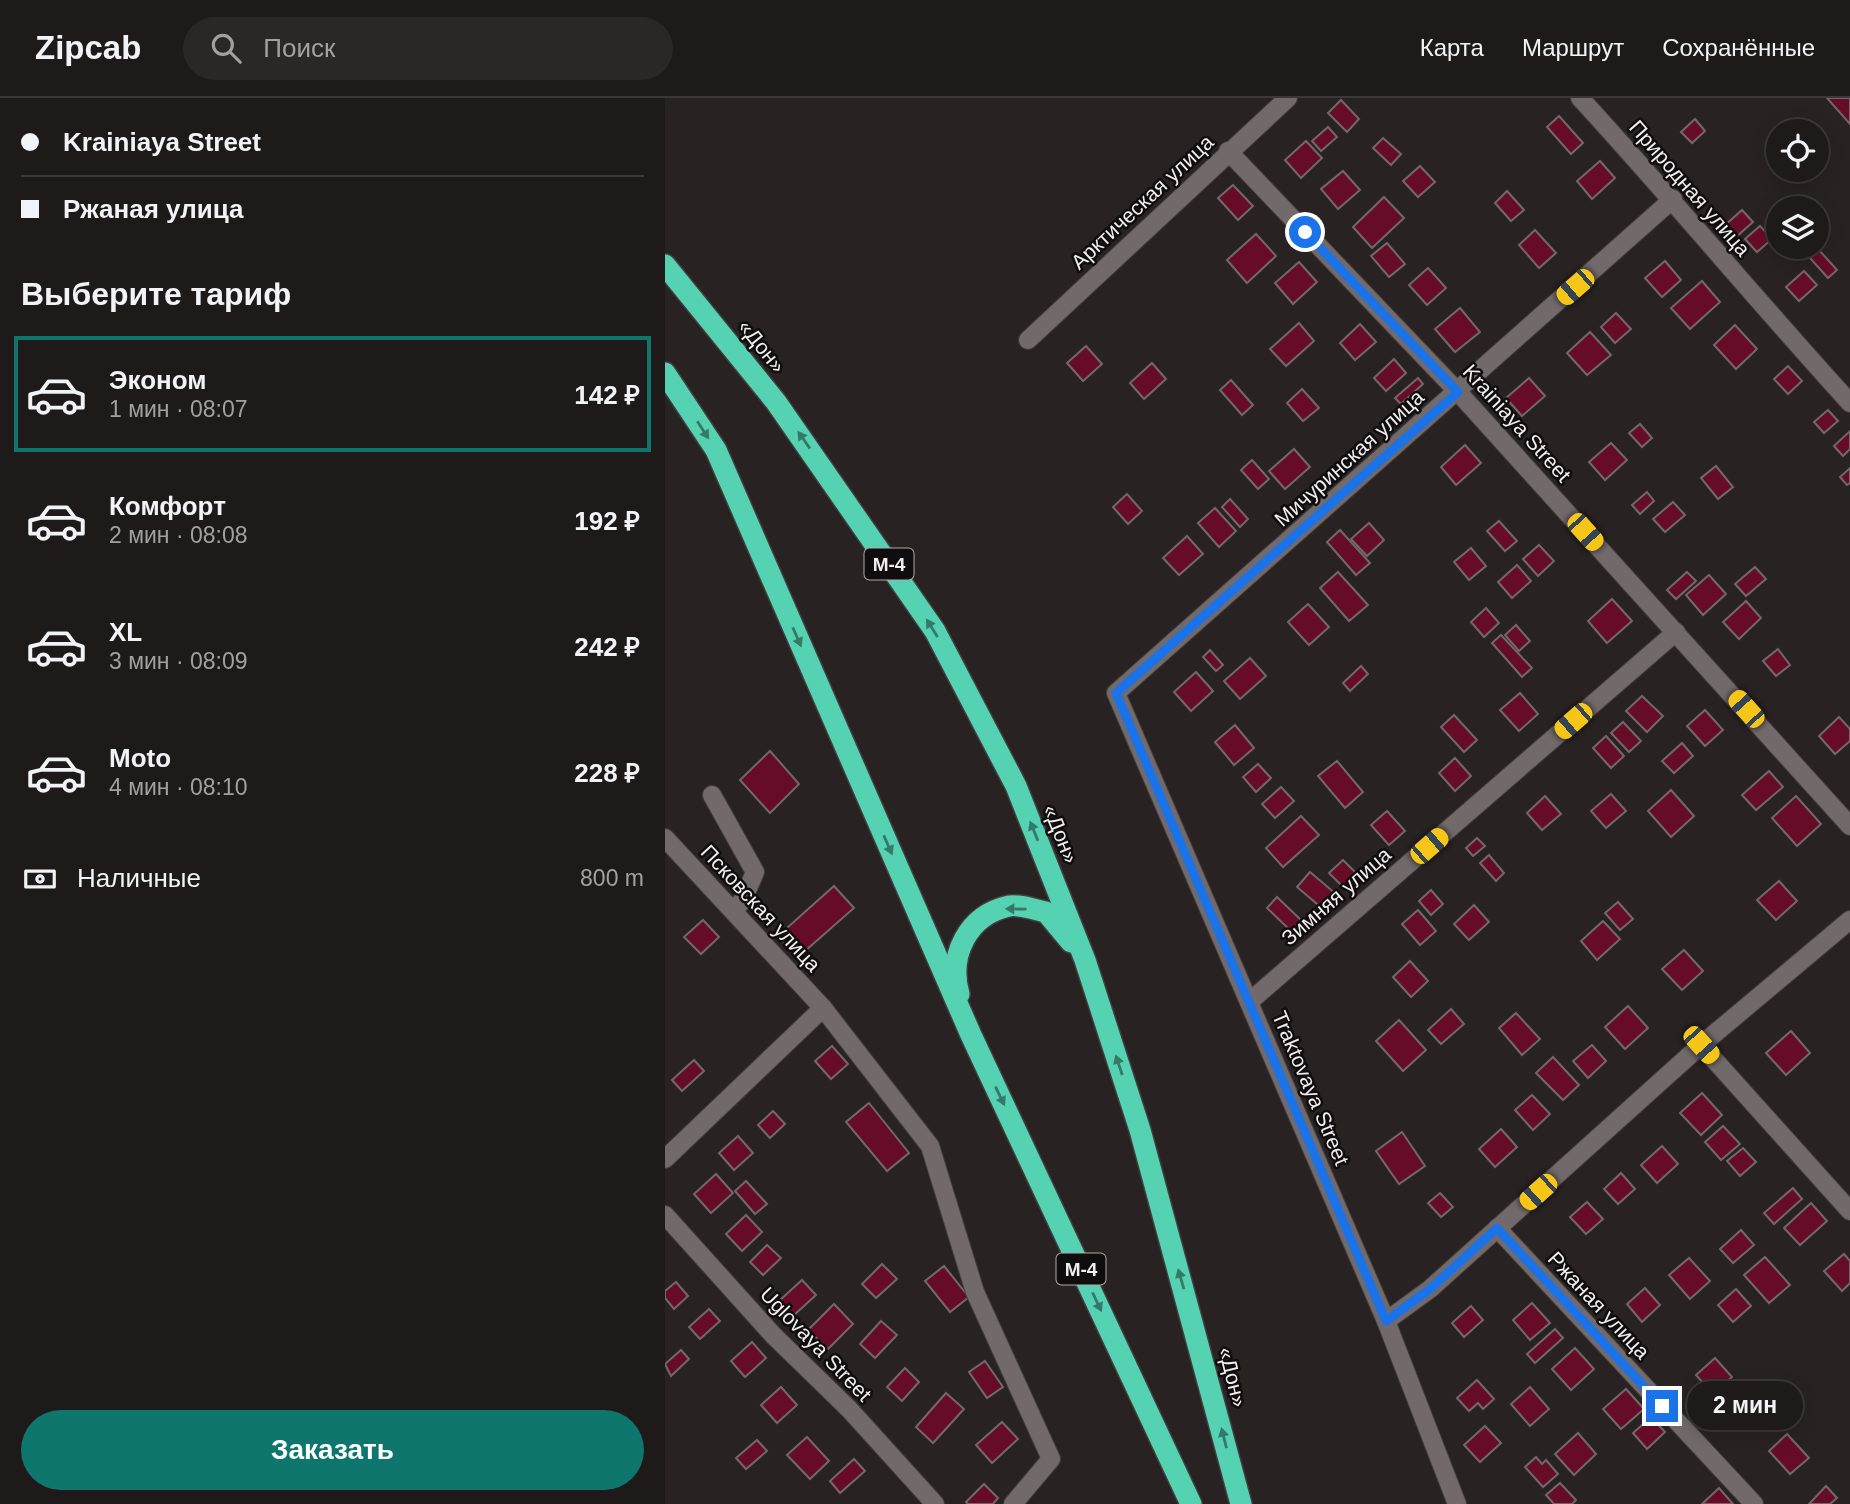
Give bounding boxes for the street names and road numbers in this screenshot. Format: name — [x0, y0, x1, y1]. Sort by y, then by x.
street label: Природная улица — [1625, 116, 1755, 261]
street label: Арктическая улица — [1066, 130, 1218, 274]
street label: «Дон» — [734, 315, 790, 377]
street label: Krainiaya Street — [1458, 360, 1576, 486]
street label: Мичуринская улица — [1270, 385, 1428, 531]
road number: М-4 — [865, 548, 913, 579]
street label: «Дон» — [1039, 801, 1083, 867]
street label: Псковская улица — [697, 840, 826, 976]
street label: Зимняя улица — [1277, 842, 1395, 950]
street label: Traktovaya Street — [1268, 1008, 1354, 1169]
street label: Ржаная улица — [1544, 1247, 1655, 1364]
road number: М-4 — [1057, 1254, 1105, 1284]
street label: Uglovaya Street — [756, 1282, 876, 1406]
street label: «Дон» — [1214, 1345, 1252, 1409]

